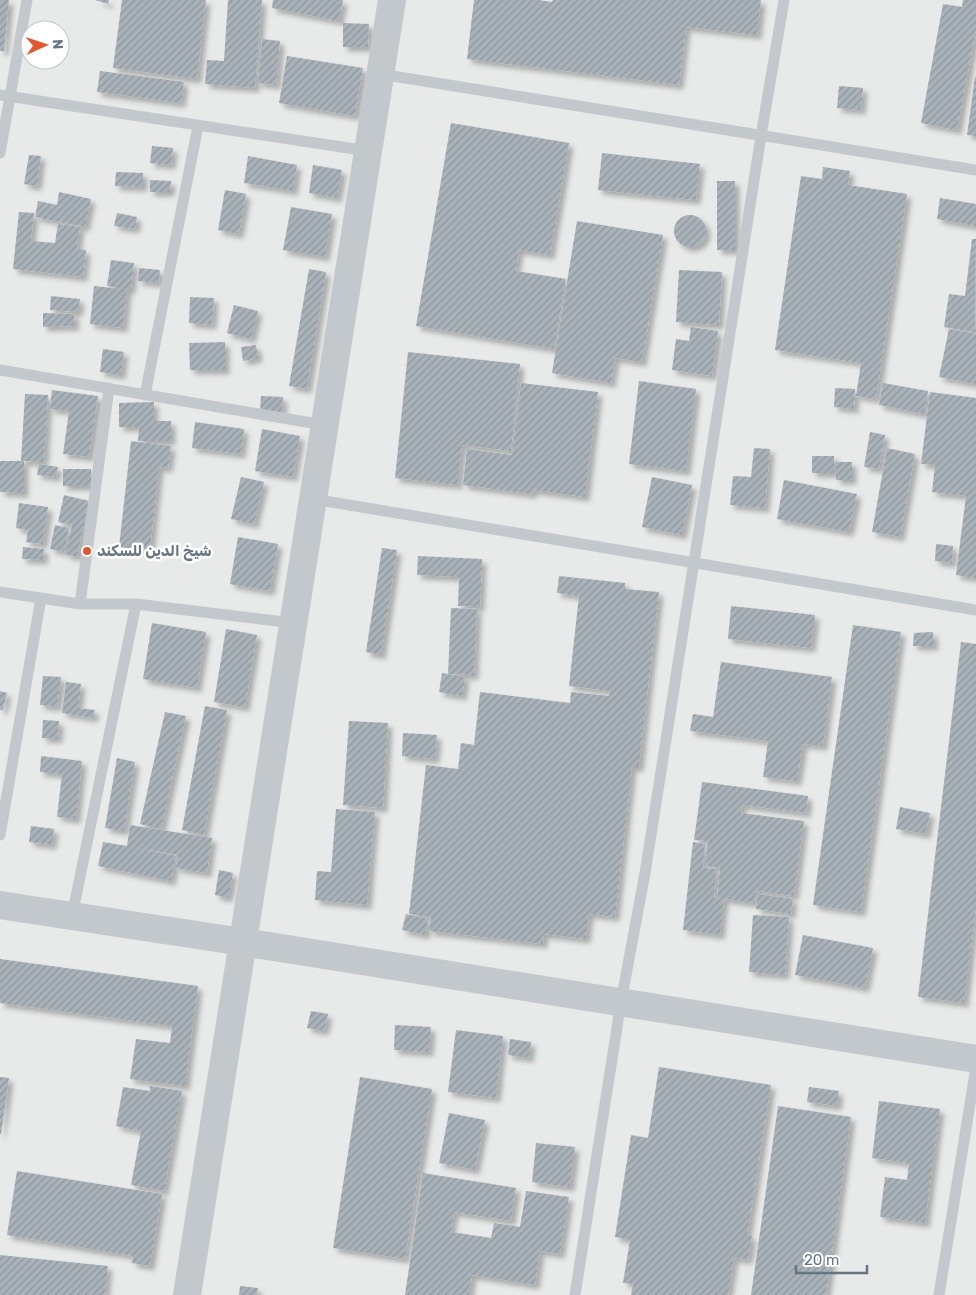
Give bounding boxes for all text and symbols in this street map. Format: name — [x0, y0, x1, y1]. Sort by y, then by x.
north arrow — [20, 20, 70, 70]
text: N — [49, 39, 66, 50]
place label: شيخ الدين للسكند — [97, 542, 212, 561]
marker: شيخ الدين للسكند — [81, 545, 93, 557]
scale bar — [796, 1242, 867, 1274]
text: 20 m — [804, 1251, 839, 1269]

